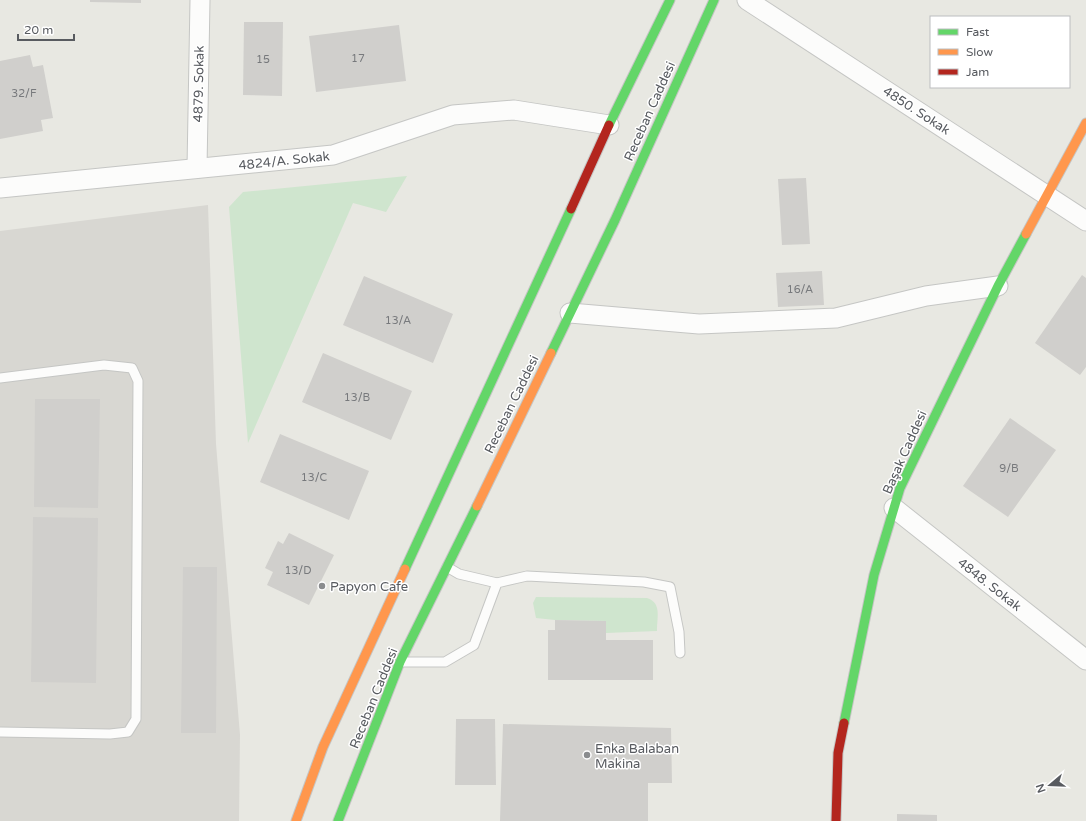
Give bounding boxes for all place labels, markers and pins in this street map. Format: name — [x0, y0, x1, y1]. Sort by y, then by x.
place label: Papyon Cafe — [330, 579, 408, 595]
marker: Papyon Cafe — [317, 581, 327, 591]
place label: Enka Balaban Makina — [595, 741, 679, 772]
marker: Enka Balaban Makina — [582, 750, 592, 760]

